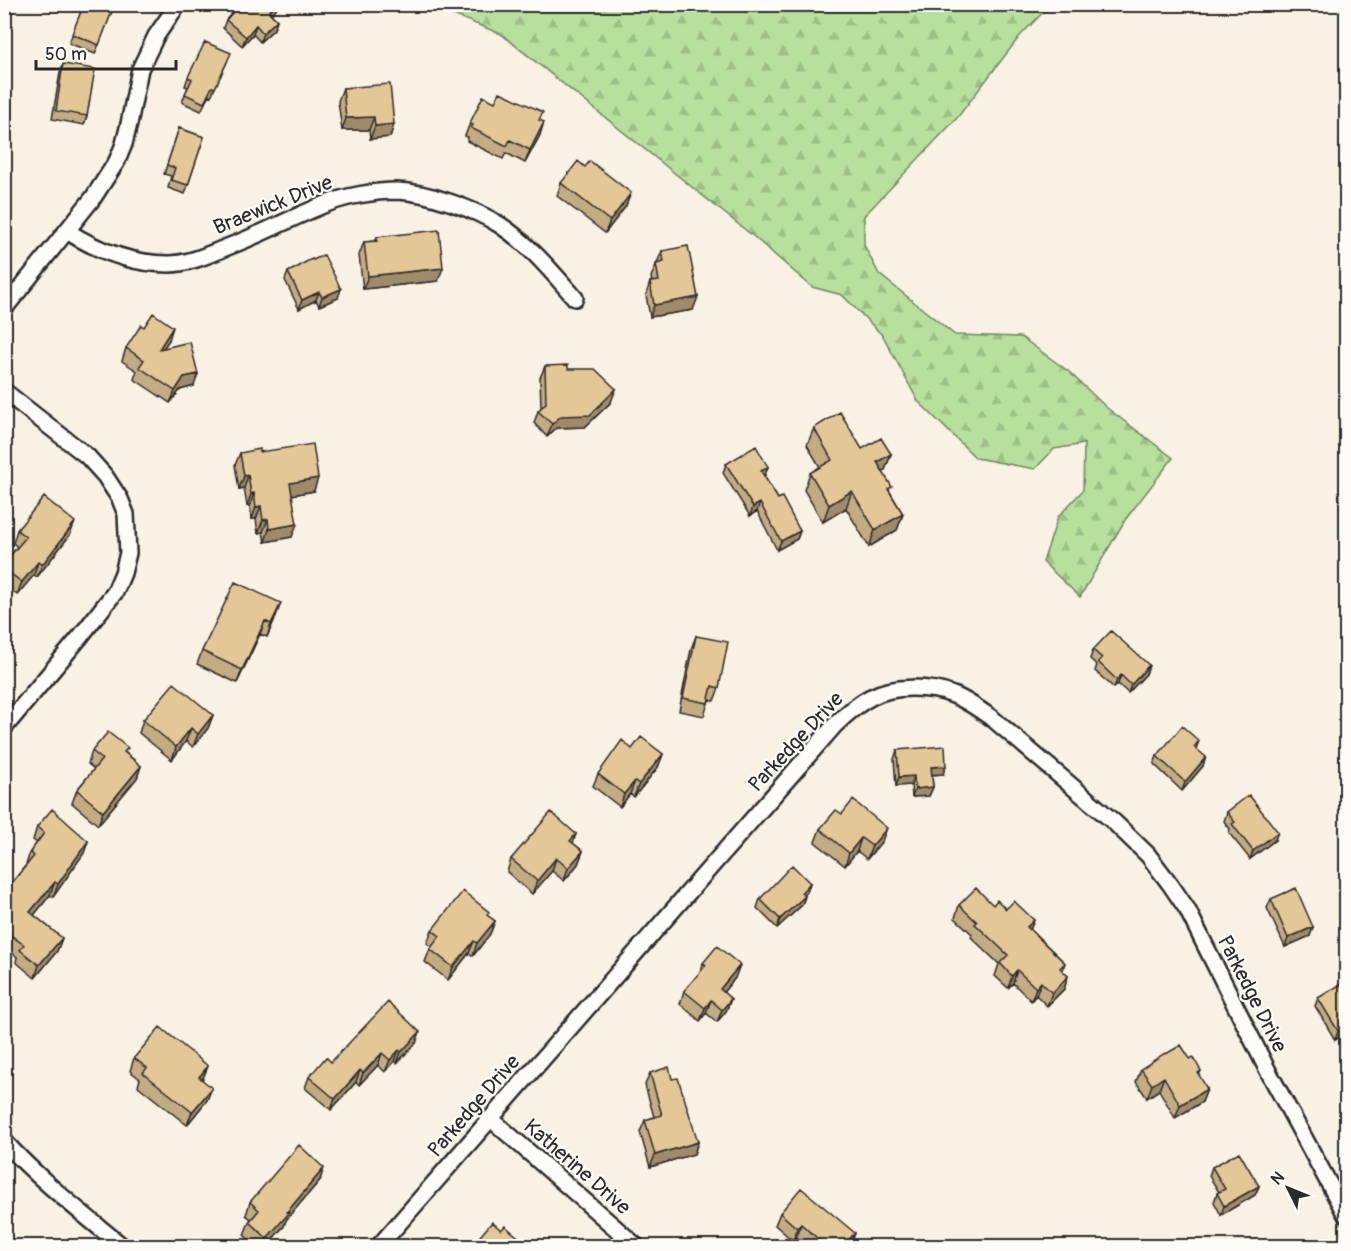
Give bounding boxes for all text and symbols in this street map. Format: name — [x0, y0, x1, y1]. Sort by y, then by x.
scale bar — [36, 33, 176, 71]
text: 50 m — [45, 43, 87, 66]
street label: Braewick Drive — [209, 169, 337, 241]
street label: Parkedge Drive — [743, 686, 850, 798]
street label: Parkedge Drive — [1211, 931, 1293, 1058]
street label: Parkedge Drive — [422, 1049, 526, 1163]
street label: Katherine Drive — [518, 1113, 637, 1221]
north arrow — [1258, 1158, 1318, 1218]
text: N — [1267, 1168, 1289, 1189]

